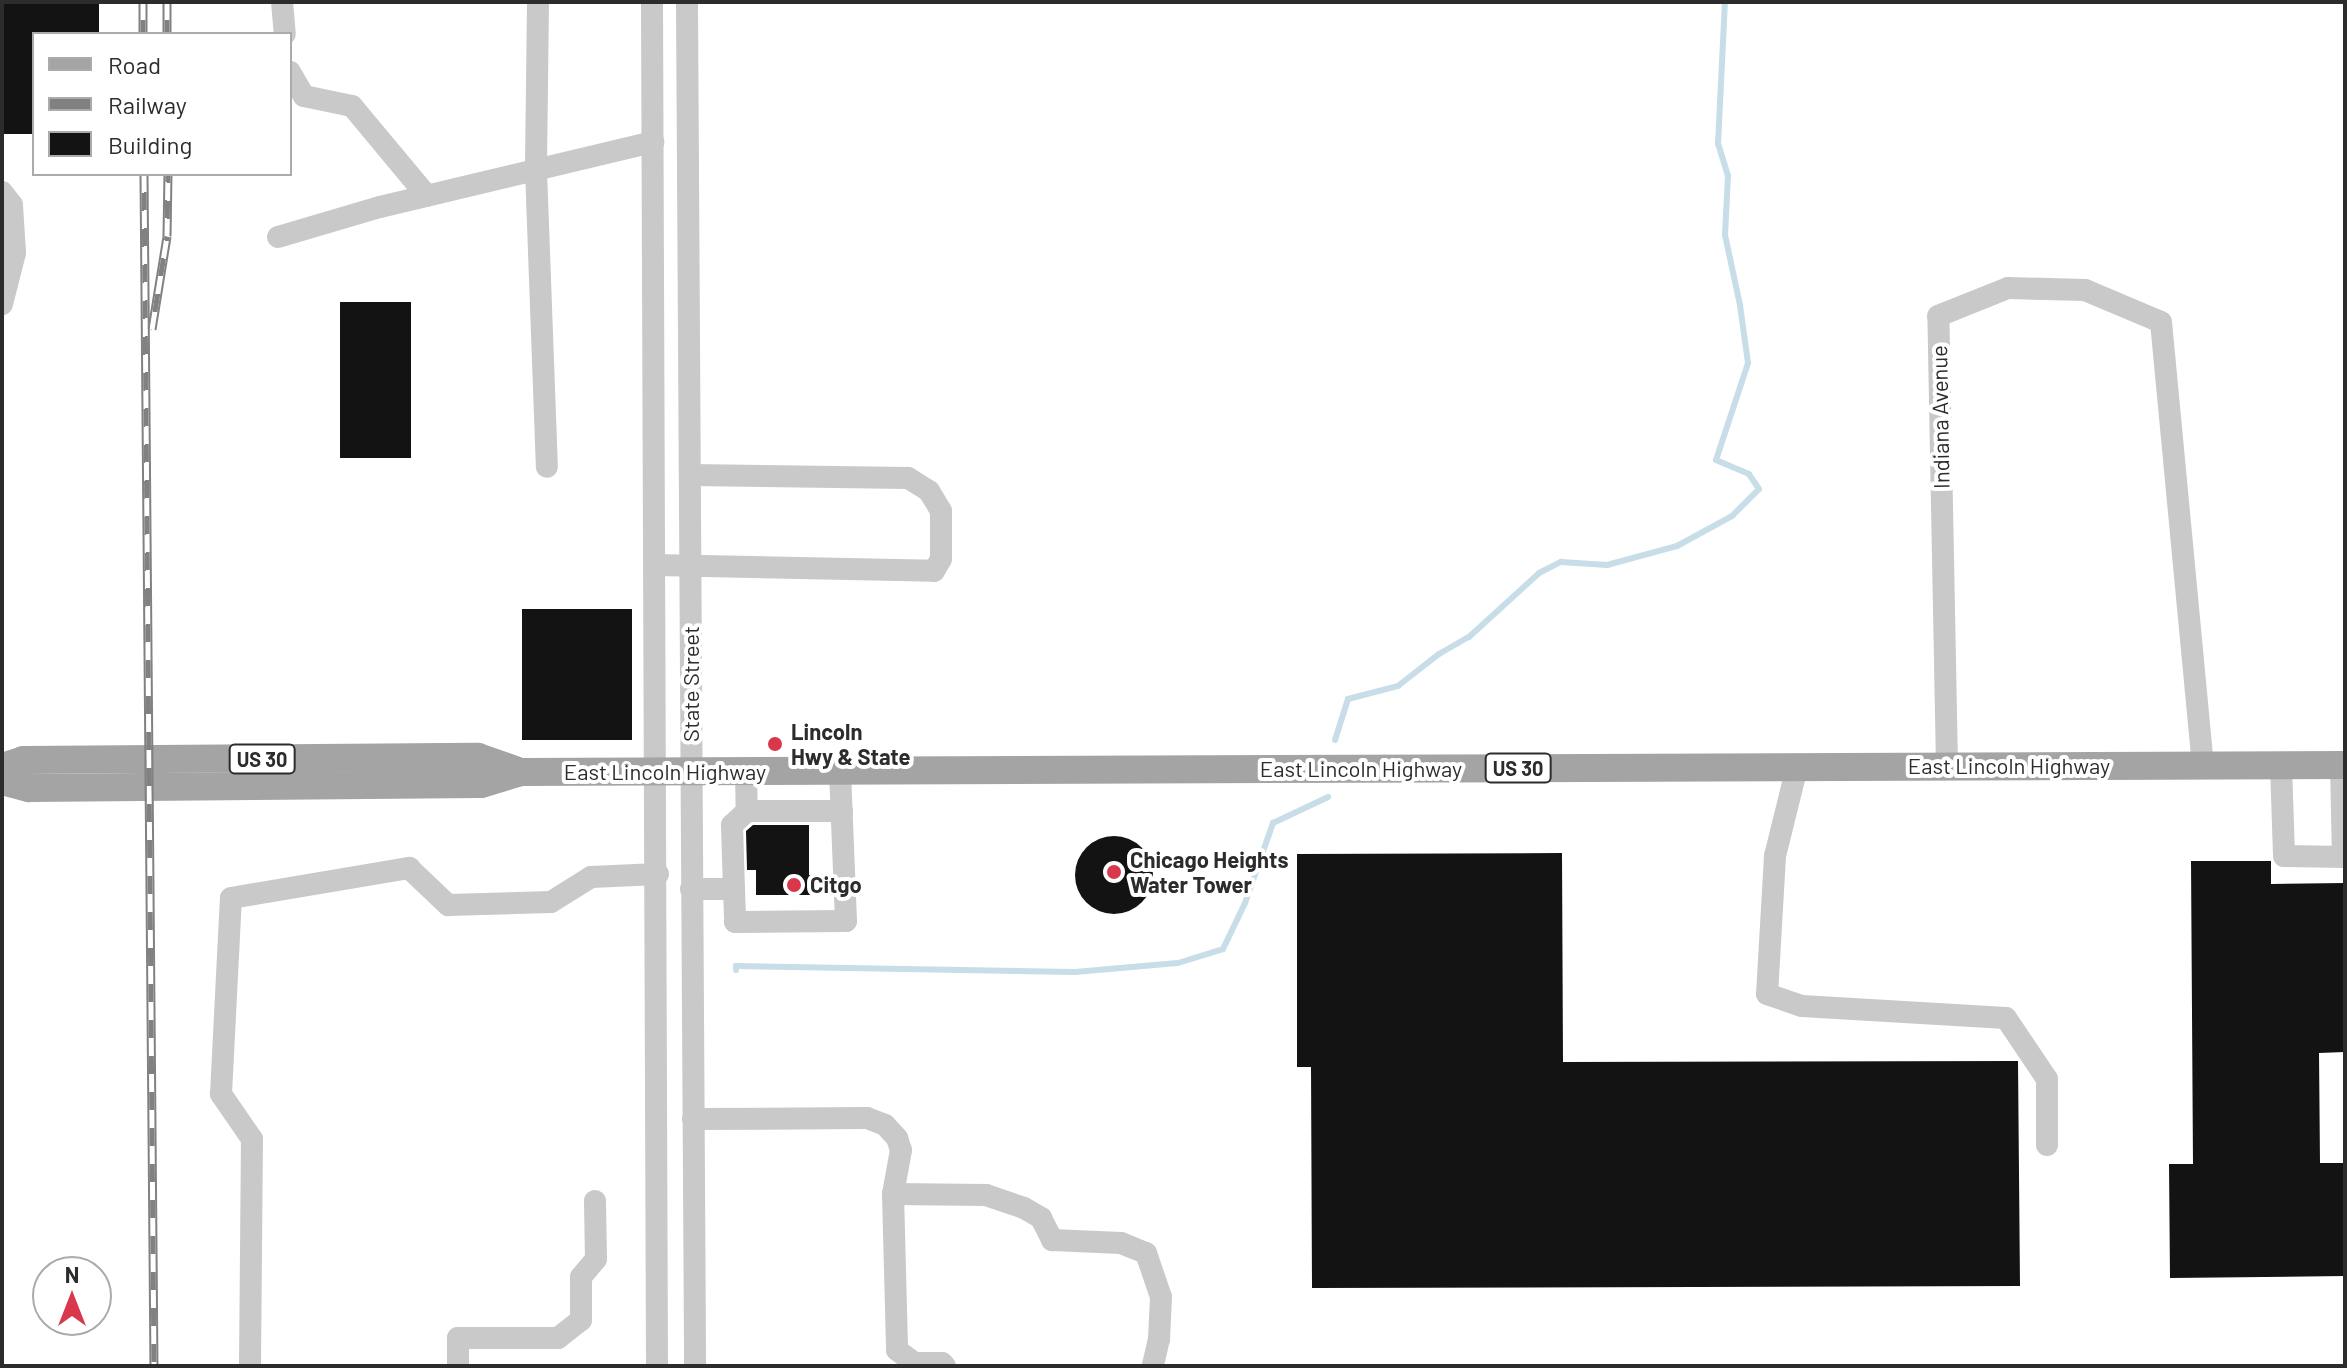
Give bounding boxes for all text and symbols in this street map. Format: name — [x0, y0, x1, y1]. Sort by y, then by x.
legend — [32, 32, 292, 176]
text: Road — [108, 50, 161, 79]
text: Railway — [108, 90, 187, 119]
text: Building — [108, 130, 192, 159]
street label: Indiana Avenue — [1926, 345, 1954, 489]
street label: State Street — [678, 626, 704, 742]
place label: Lincoln Hwy & State — [791, 718, 910, 770]
marker: Lincoln Hwy & State — [766, 735, 784, 753]
road number: US 30 — [228, 743, 296, 775]
road number: US 30 — [1484, 752, 1552, 784]
street label: East Lincoln Highway — [1908, 753, 2110, 779]
street label: East Lincoln Highway — [1260, 756, 1462, 782]
street label: East Lincoln Highway — [564, 759, 766, 785]
place label: Chicago Heights Water Tower — [1130, 846, 1288, 898]
marker: Chicago Heights Water Tower — [1105, 863, 1123, 881]
place label: Citgo — [810, 872, 862, 898]
marker: Citgo — [785, 876, 803, 894]
north arrow — [32, 1256, 112, 1336]
text: N — [65, 1261, 79, 1287]

